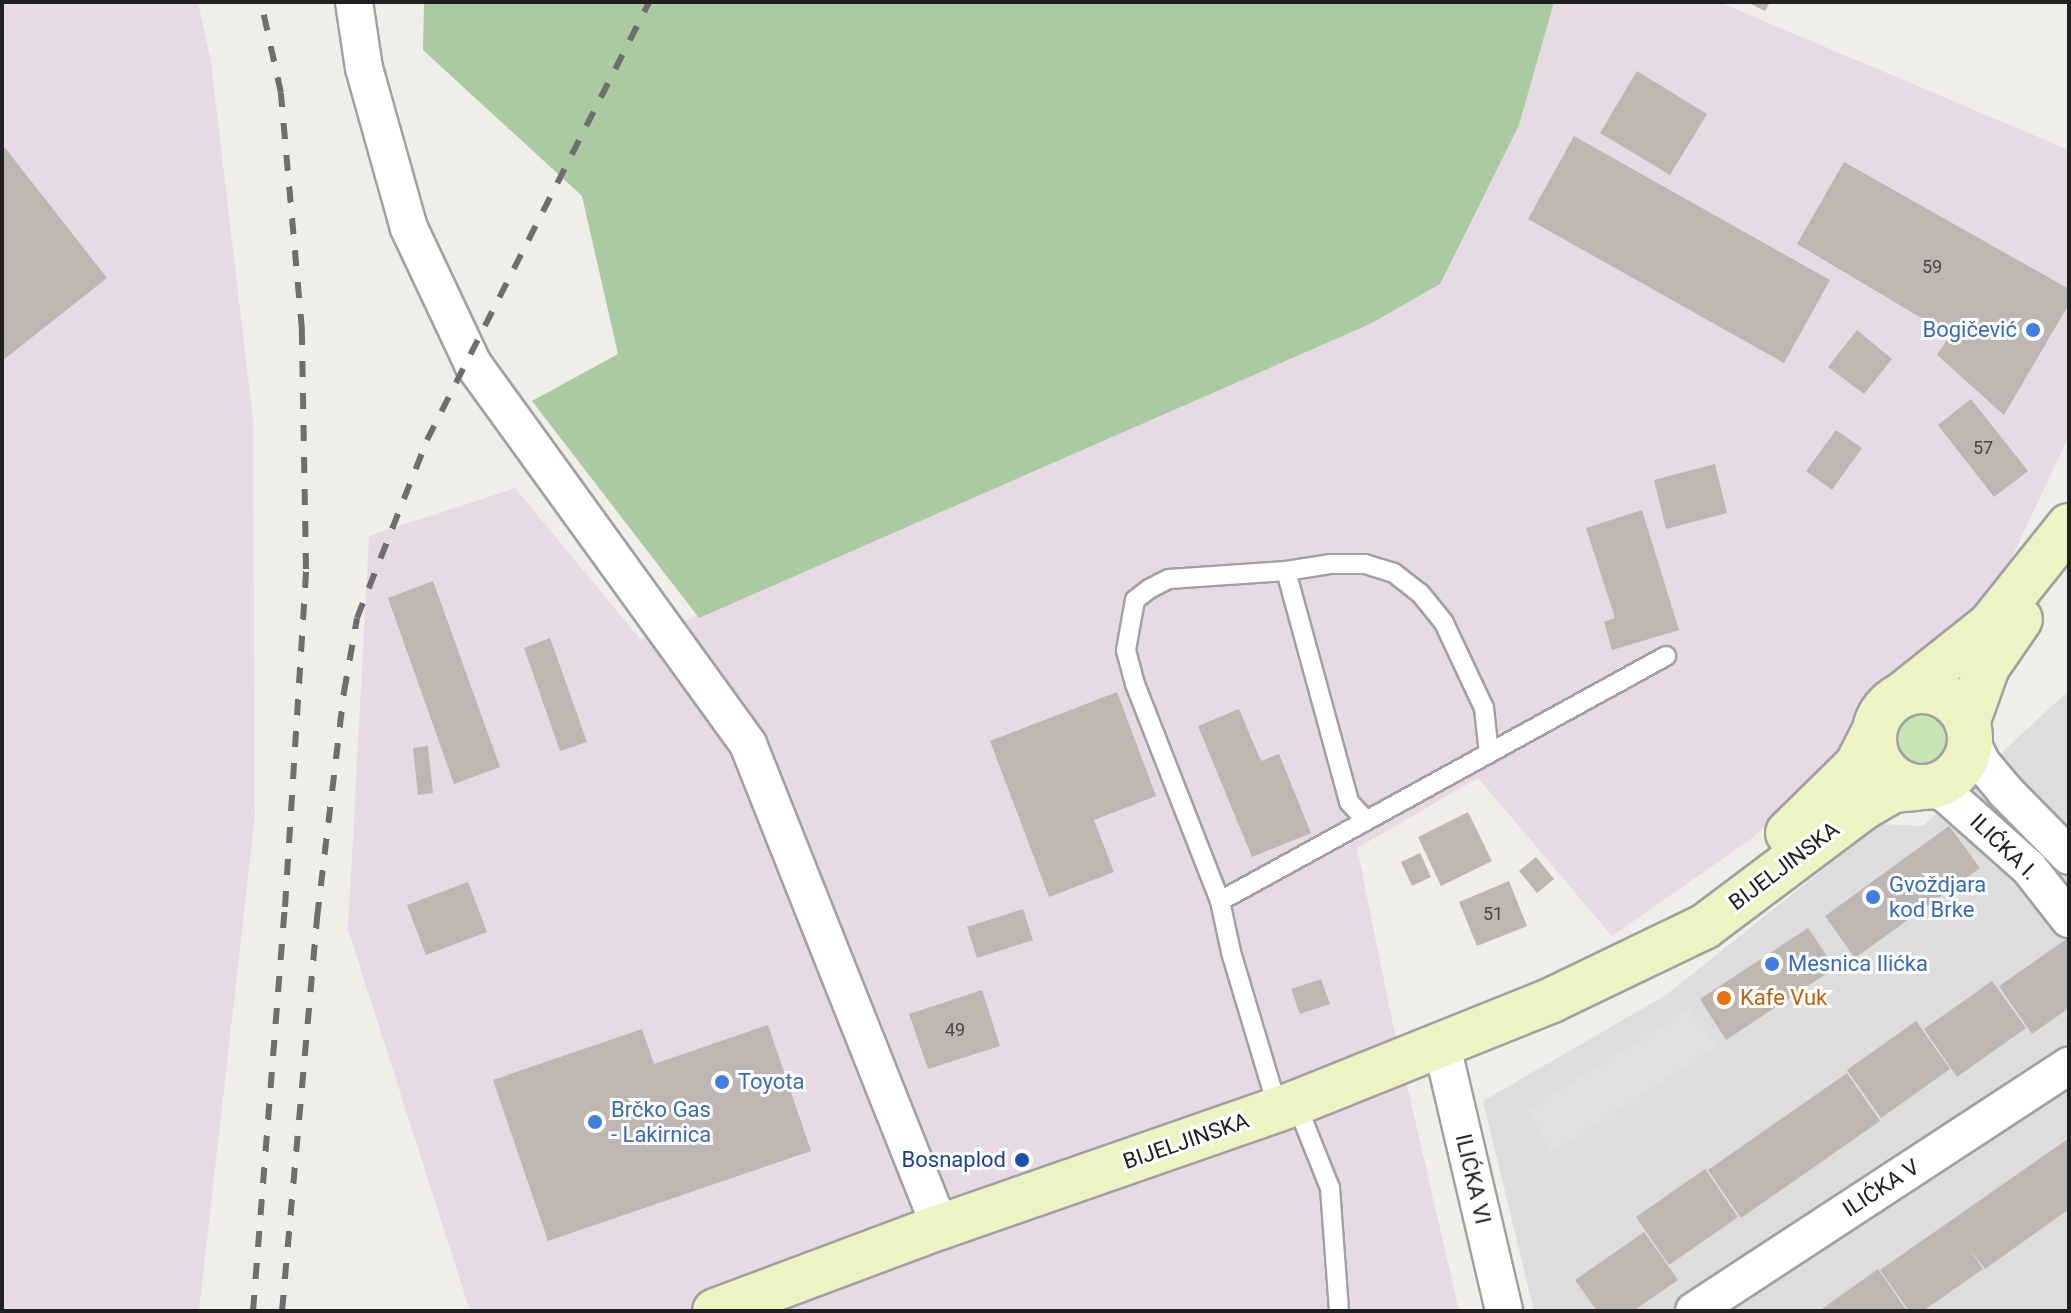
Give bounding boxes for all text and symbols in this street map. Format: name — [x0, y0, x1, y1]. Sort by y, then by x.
house number: 59 — [1922, 256, 1942, 278]
place label: Bogičević — [1922, 317, 2017, 343]
marker: Bogičević — [2024, 321, 2042, 339]
house number: 57 — [1973, 437, 1993, 459]
street label: ILIĆKA I. — [1965, 808, 2043, 886]
street label: BIJELJINSKA — [1724, 816, 1844, 916]
place label: Gvoždjara kod Brke — [1889, 871, 1986, 922]
marker: Gvoždjara kod Brke — [1864, 888, 1882, 906]
house number: 51 — [1483, 903, 1503, 925]
place label: Mesnica Ilićka — [1788, 951, 1928, 977]
marker: Mesnica Ilićka — [1763, 955, 1781, 973]
place label: Kafe Vuk — [1740, 985, 1827, 1011]
marker: Kafe Vuk — [1715, 989, 1733, 1007]
house number: 49 — [945, 1019, 965, 1041]
place label: Toyota — [738, 1069, 804, 1095]
marker: Toyota — [713, 1073, 731, 1091]
place label: Brčko Gas - Lakirnica — [611, 1096, 711, 1148]
street label: BIJELJINSKA — [1120, 1107, 1252, 1175]
marker: Brčko Gas - Lakirnica — [586, 1113, 604, 1131]
street label: ILIĆKA VI — [1450, 1131, 1496, 1227]
place label: Bosnaplod — [902, 1147, 1006, 1173]
marker: Bosnaplod — [1013, 1151, 1031, 1169]
street label: ILIĆKA V — [1838, 1154, 1924, 1222]

